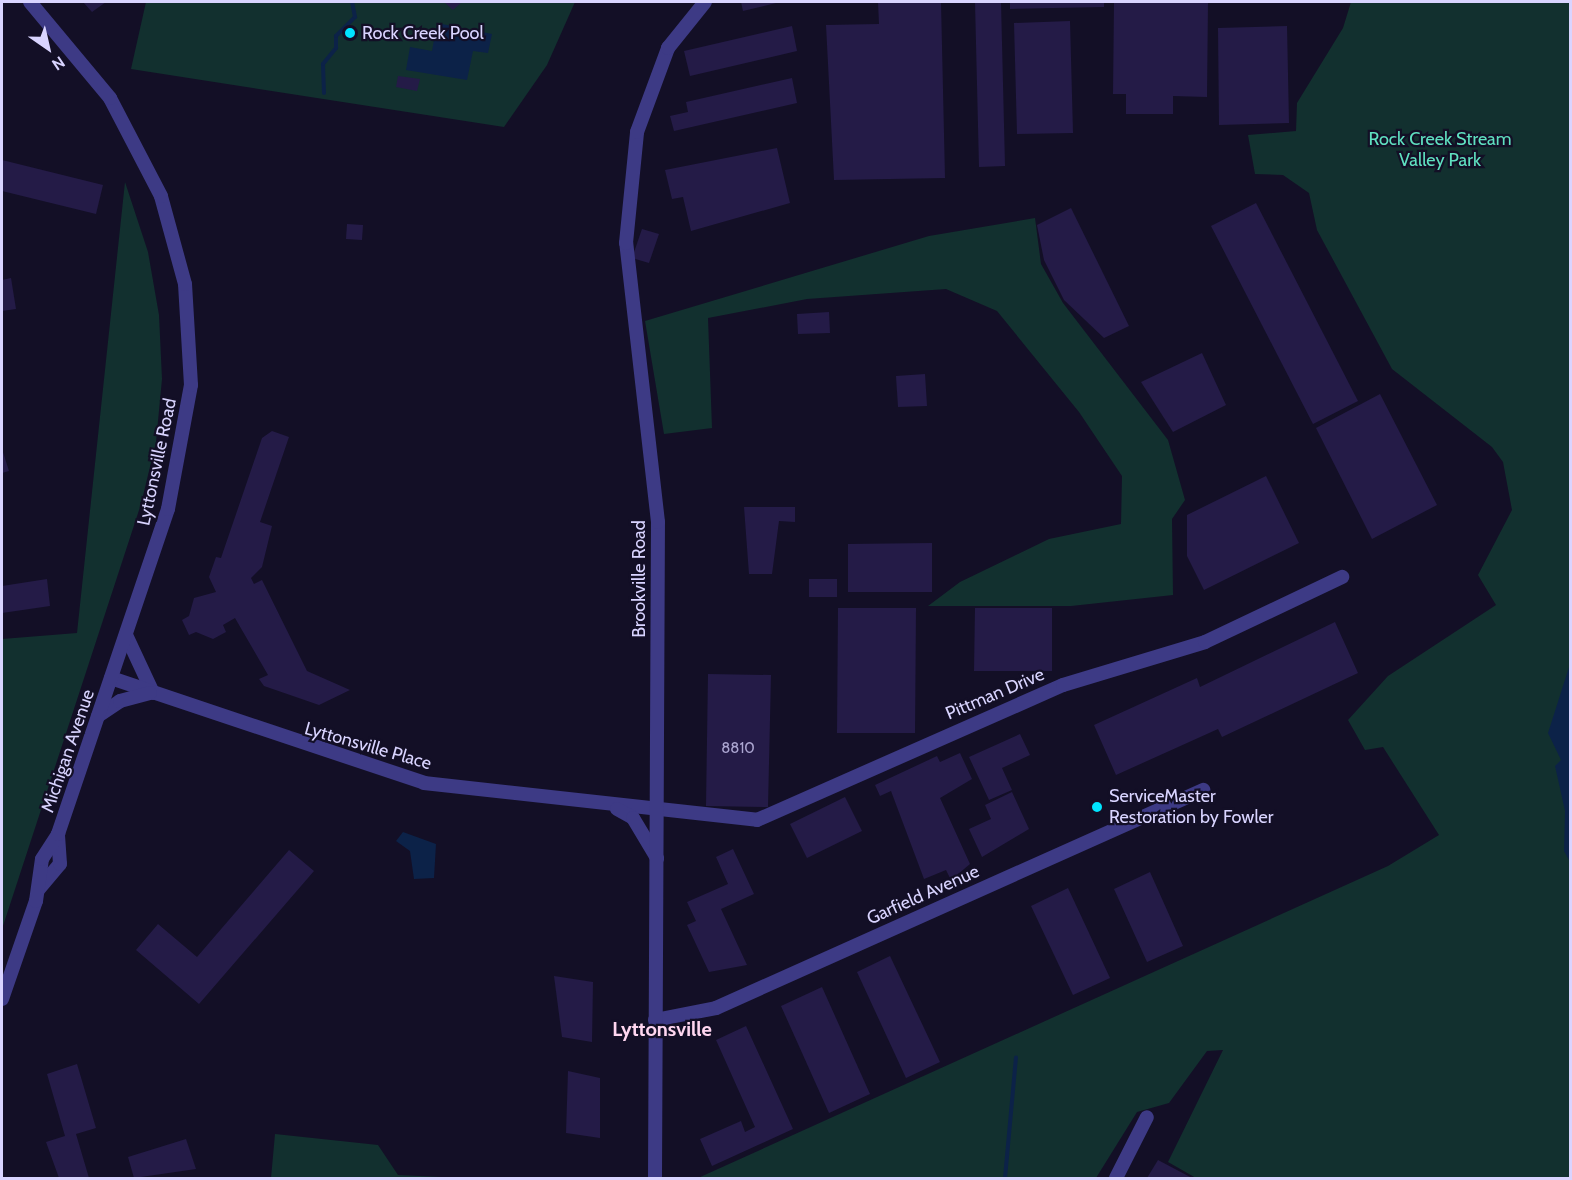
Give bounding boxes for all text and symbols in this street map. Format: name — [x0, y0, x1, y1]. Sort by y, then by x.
north arrow — [18, 18, 78, 78]
place label: Rock Creek Pool — [362, 22, 484, 44]
marker: Rock Creek Pool — [343, 26, 357, 40]
text: N — [48, 52, 68, 74]
park label: Rock Creek Stream Valley Park — [1368, 129, 1512, 172]
street label: Lyttonsville Road — [133, 396, 181, 528]
street label: Brookville Road — [628, 520, 650, 638]
street label: Pittman Drive — [942, 664, 1048, 724]
street label: Michigan Avenue — [37, 687, 99, 815]
street label: Lyttonsville Place — [302, 718, 434, 774]
house number: 8810 — [721, 740, 755, 758]
place label: ServiceMaster Restoration by Fowler — [1109, 786, 1273, 828]
marker: ServiceMaster Restoration by Fowler — [1090, 800, 1104, 814]
street label: Garfield Avenue — [863, 861, 983, 929]
district label: Lyttonsville — [612, 1017, 712, 1041]

